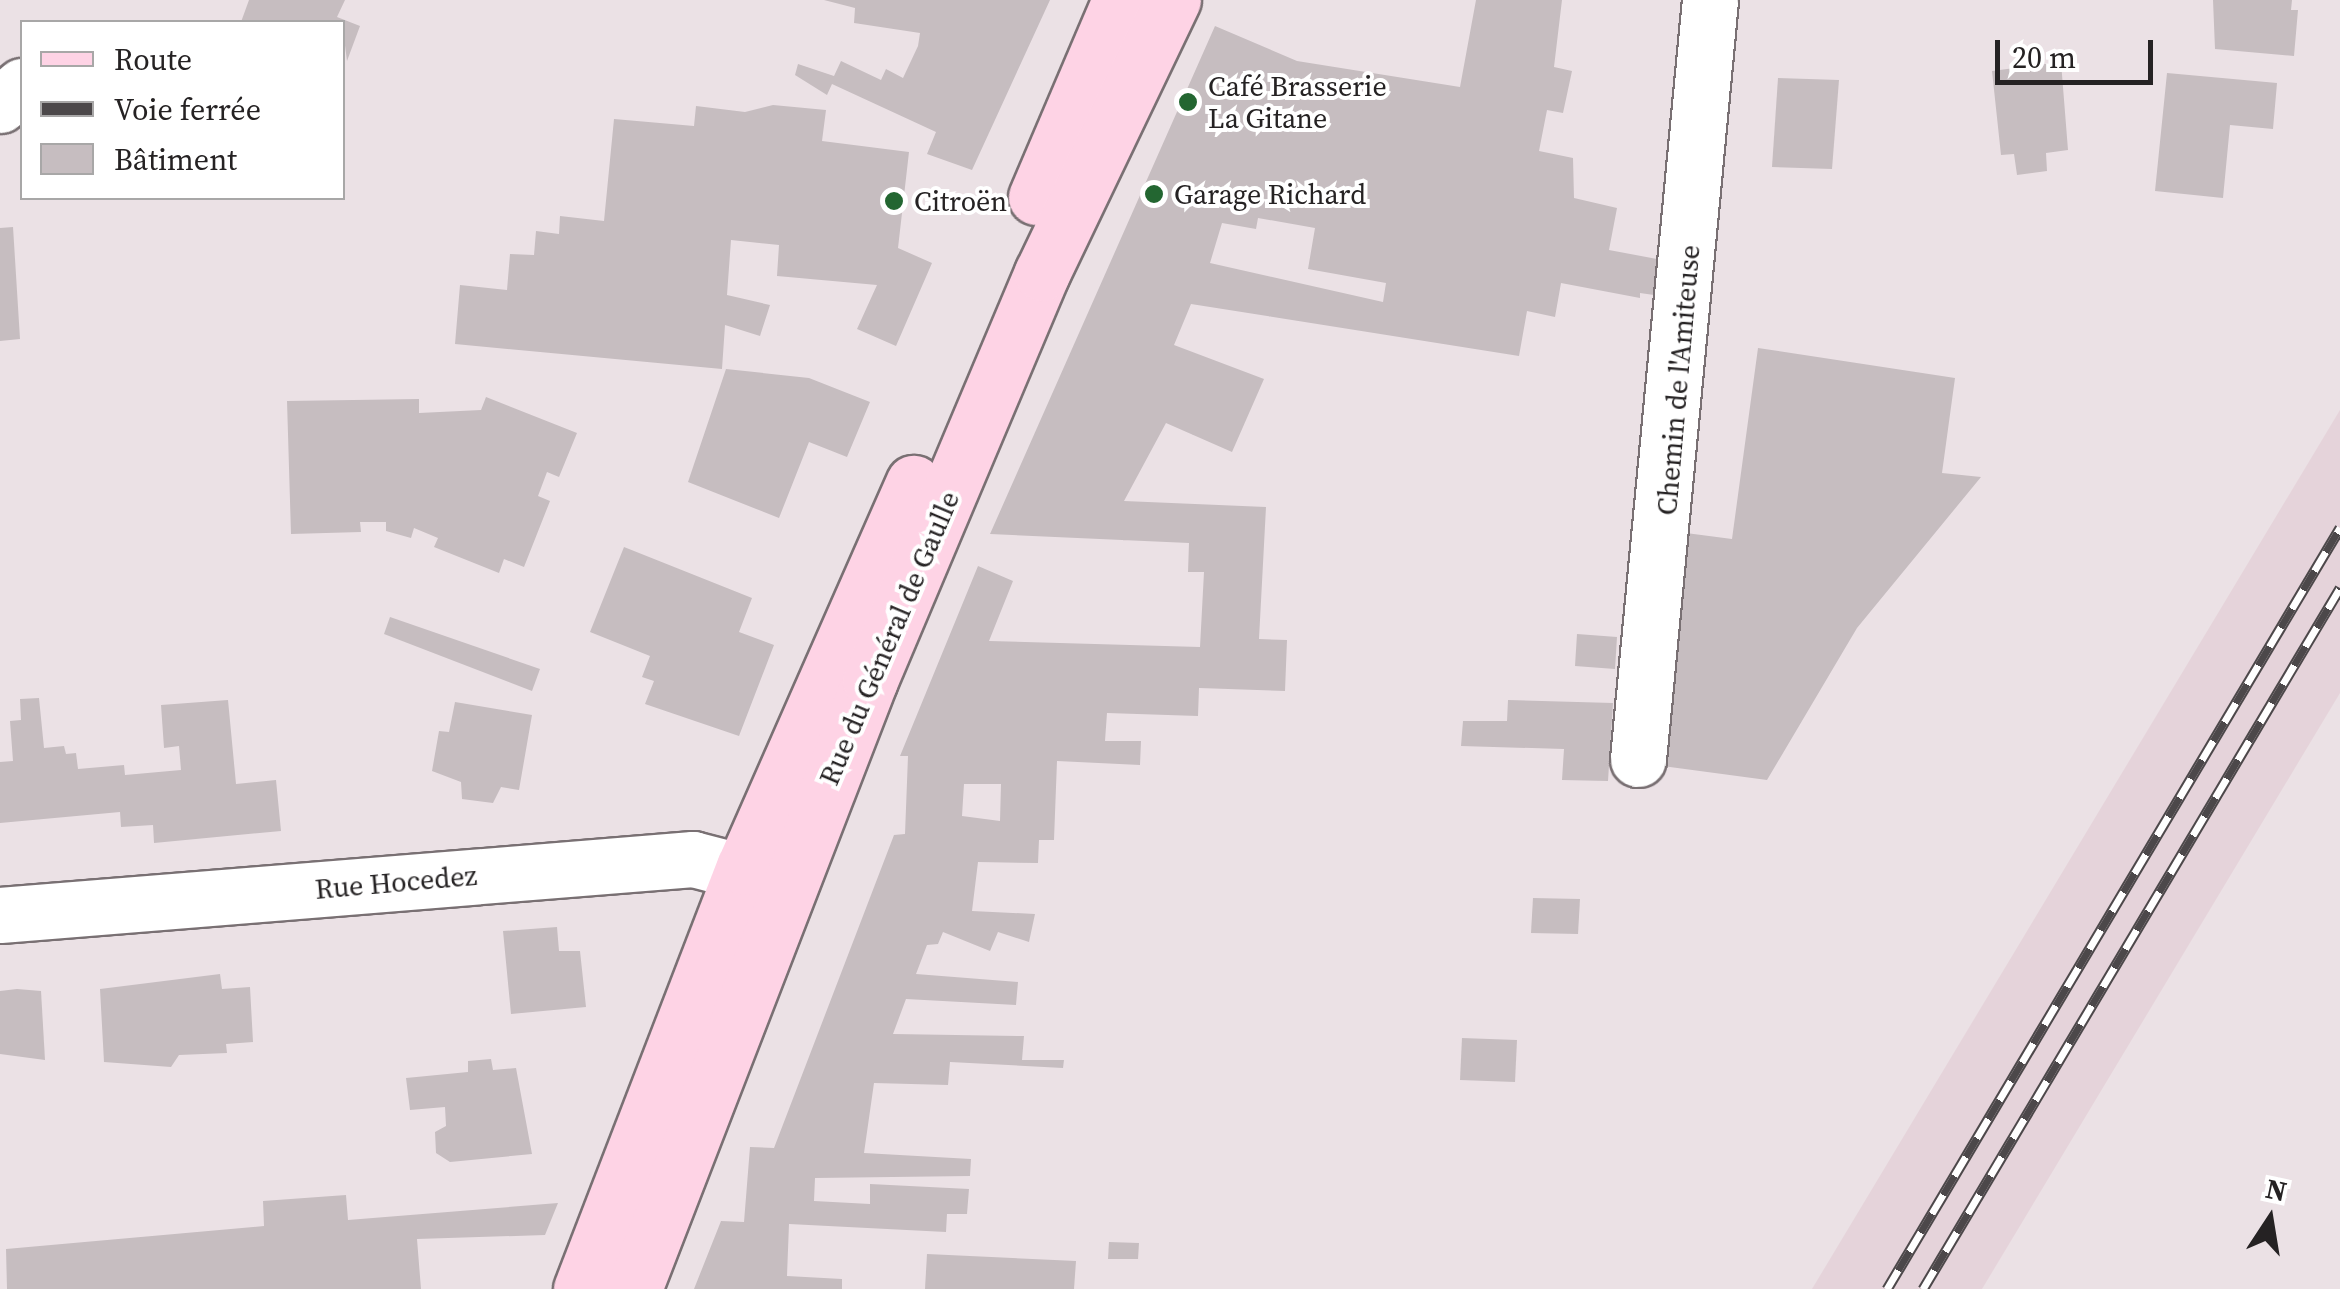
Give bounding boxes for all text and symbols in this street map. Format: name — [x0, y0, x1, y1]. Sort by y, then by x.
legend — [20, 20, 345, 200]
scale bar — [2000, 20, 2158, 82]
text: 20 m — [2012, 37, 2076, 78]
text: Route — [114, 39, 192, 80]
place label: Café Brasserie La Gitane — [1208, 69, 1387, 135]
text: Voie ferrée — [114, 89, 261, 130]
marker: Café Brasserie La Gitane — [1177, 91, 1199, 113]
text: Bâtiment — [114, 139, 237, 180]
place label: Garage Richard — [1174, 177, 1366, 211]
marker: Garage Richard — [1143, 183, 1165, 205]
place label: Citroën — [914, 184, 1007, 218]
marker: Citroën — [883, 190, 905, 212]
street label: Chemin de l'Amiteuse — [1649, 243, 1707, 517]
street label: Rue du Général de Gaulle — [812, 486, 966, 790]
street label: Rue Hocedez — [314, 858, 478, 906]
north arrow — [2220, 1169, 2320, 1269]
text: N — [2262, 1169, 2290, 1210]

